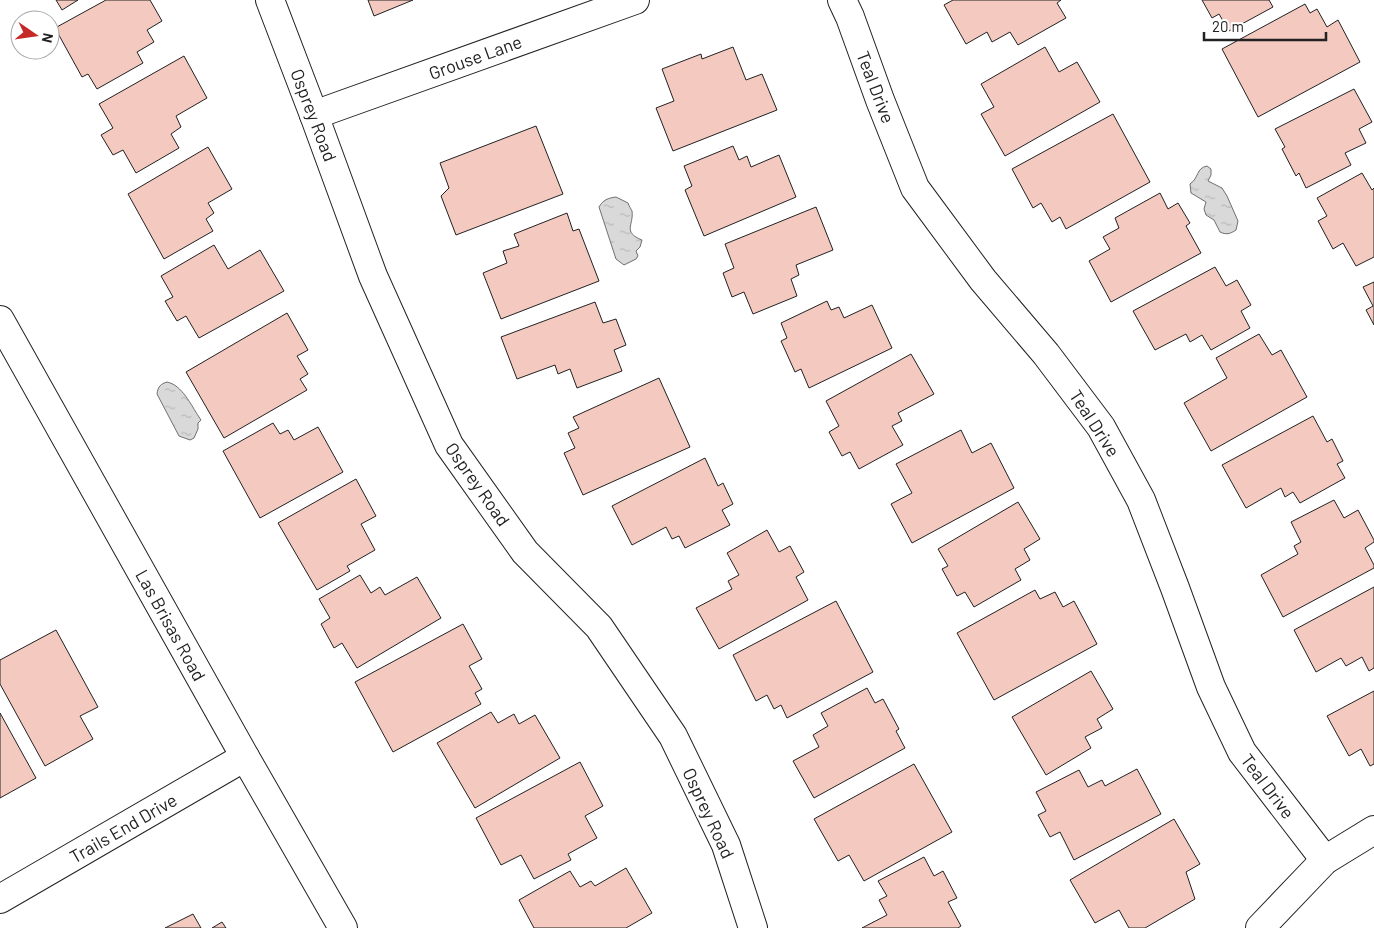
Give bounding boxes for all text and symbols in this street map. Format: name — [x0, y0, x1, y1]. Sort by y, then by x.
north arrow — [10, 10, 60, 60]
scale bar — [1204, 10, 1326, 42]
text: 20 m — [1212, 17, 1244, 35]
street label: Grouse Lane — [425, 30, 525, 84]
text: N — [39, 32, 57, 44]
street label: Teal Drive — [852, 48, 900, 126]
street label: Osprey Road — [286, 66, 342, 164]
street label: Teal Drive — [1065, 385, 1125, 461]
street label: Osprey Road — [441, 438, 515, 530]
street label: Las Brisas Road — [131, 565, 211, 685]
street label: Teal Drive — [1236, 749, 1300, 823]
street label: Osprey Road — [678, 764, 740, 862]
street label: Trails End Drive — [66, 788, 180, 868]

